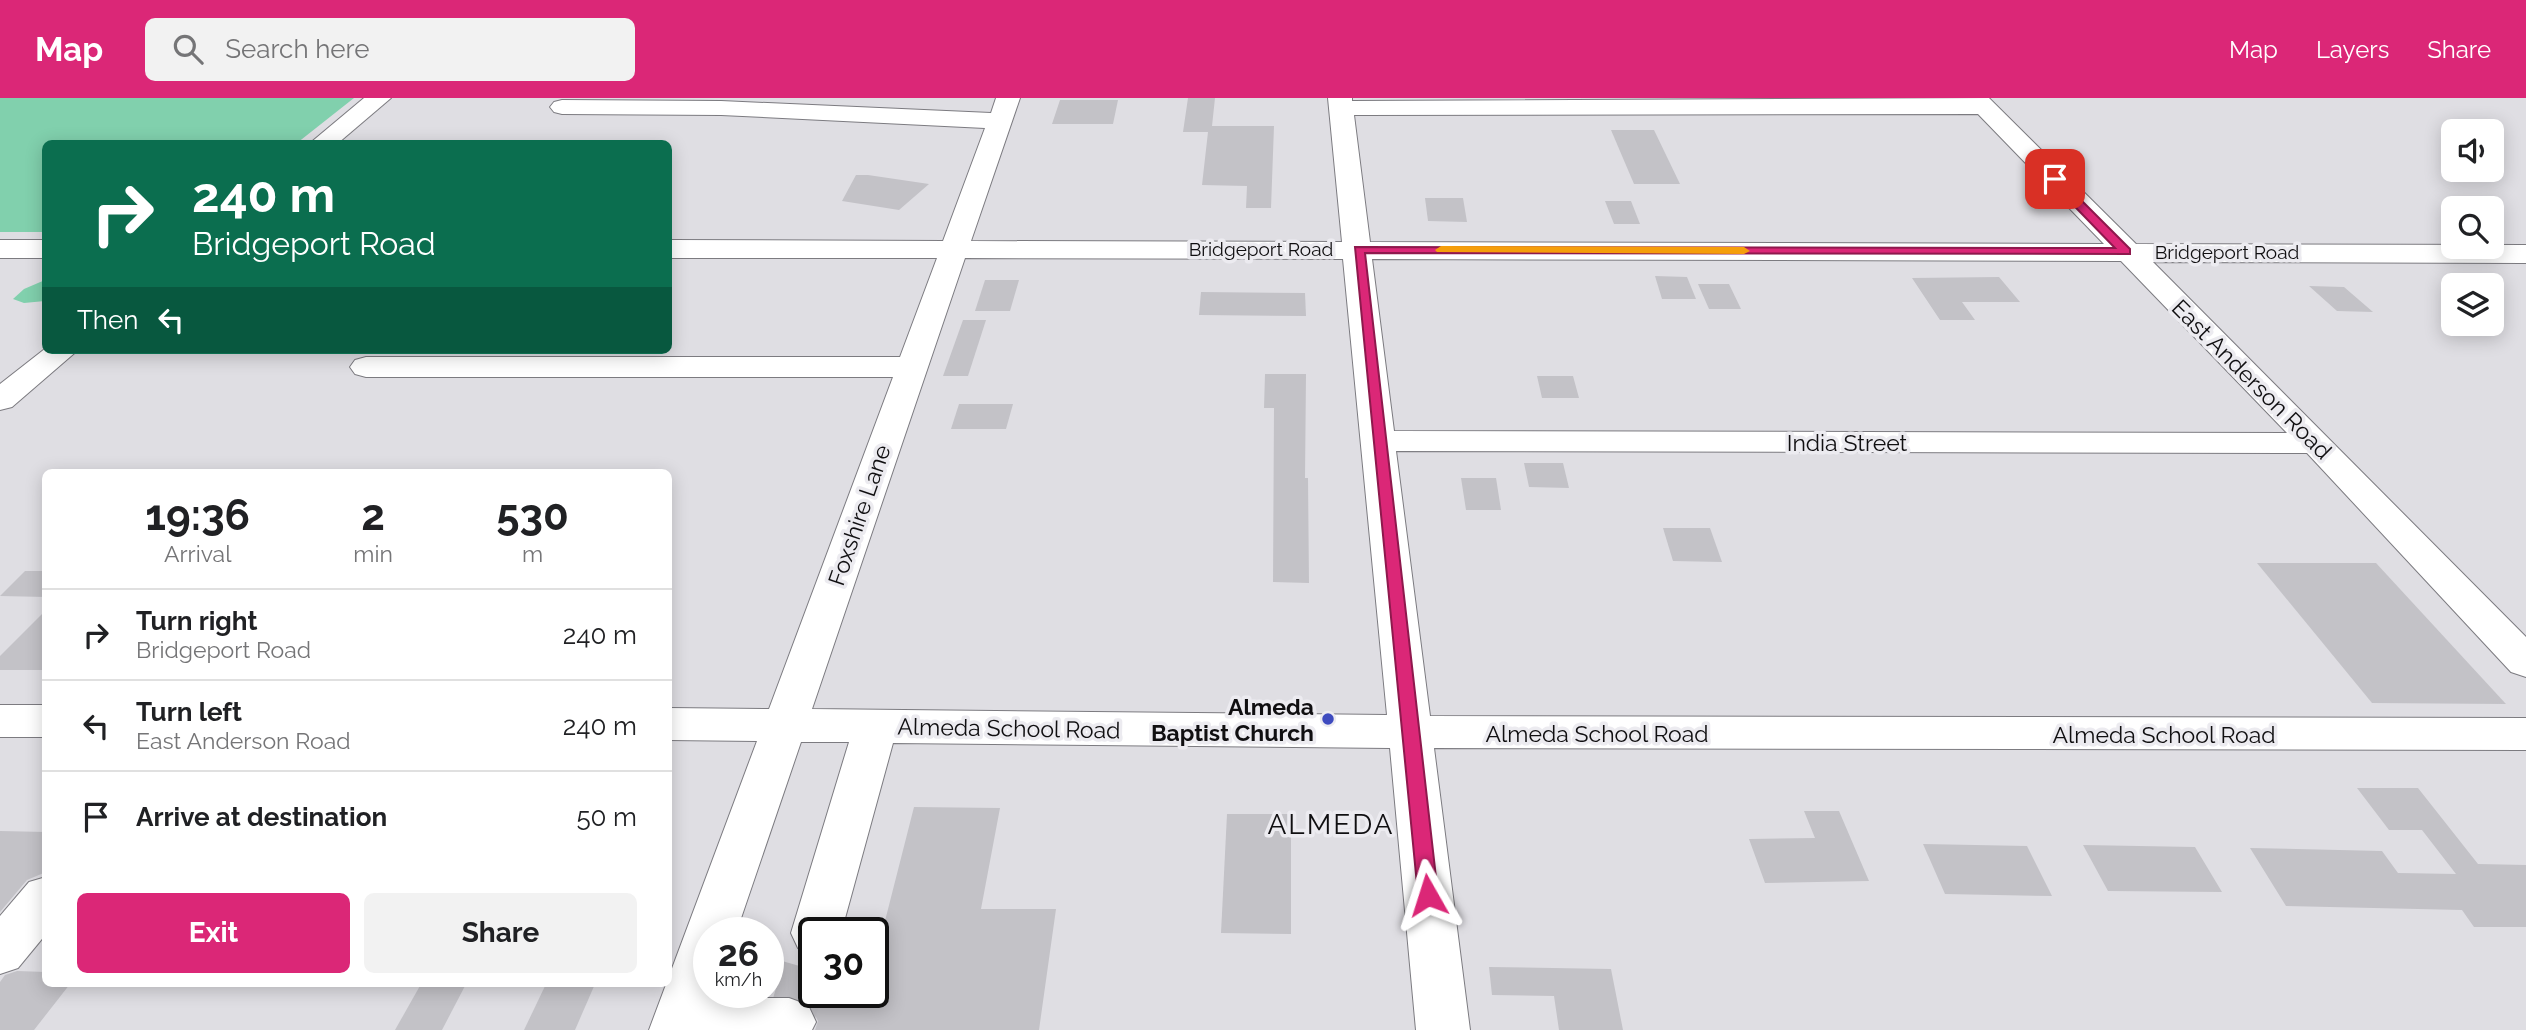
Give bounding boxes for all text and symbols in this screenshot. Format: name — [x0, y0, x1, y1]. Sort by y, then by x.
search box — [145, 18, 635, 81]
text: Map — [35, 30, 103, 69]
icon: search — [169, 30, 207, 68]
text: Search here — [225, 34, 370, 64]
text: Map — [2229, 35, 2278, 64]
text: Layers — [2316, 35, 2389, 64]
text: Share — [2427, 35, 2491, 64]
map controls — [2441, 119, 2504, 336]
button: sound — [2441, 119, 2504, 182]
pin — [2025, 149, 2085, 209]
icon: arrive — [2036, 160, 2074, 198]
text: 240 m — [192, 166, 335, 223]
icon: right — [77, 168, 168, 259]
button: search — [2441, 196, 2504, 259]
text: Bridgeport Road — [192, 225, 436, 262]
street label: Bridgeport Road — [1189, 238, 1333, 260]
street label: Bridgeport Road — [2155, 241, 2299, 263]
button: layers — [2441, 273, 2504, 336]
street label: East Anderson Road — [2167, 294, 2337, 464]
icon: left — [152, 301, 190, 339]
text: Then — [77, 305, 138, 335]
street label: India Street — [1787, 429, 1908, 456]
street label: Foxshire Lane — [822, 441, 896, 589]
text: 19:36 — [145, 491, 250, 540]
text: 2 — [361, 491, 385, 540]
text: 530 — [496, 491, 569, 540]
text: Arrival — [164, 540, 231, 567]
text: min — [353, 540, 393, 567]
text: m — [522, 540, 543, 567]
text: Turn right — [136, 606, 257, 636]
icon: right — [77, 616, 115, 654]
text: 240 m — [563, 620, 637, 650]
text: Bridgeport Road — [136, 636, 311, 663]
place label: Almeda Baptist Church — [1151, 693, 1314, 746]
text: Turn left — [136, 697, 242, 727]
icon: left — [77, 707, 115, 745]
text: 240 m — [563, 711, 637, 741]
marker: Almeda Baptist Church — [1320, 711, 1336, 727]
street label: Almeda School Road — [897, 713, 1121, 743]
street label: Almeda School Road — [1485, 720, 1709, 747]
street label: Almeda School Road — [2052, 721, 2276, 748]
text: East Anderson Road — [136, 727, 351, 754]
icon: arrive — [77, 798, 115, 836]
text: Arrive at destination — [136, 802, 387, 832]
text: 50 m — [576, 802, 637, 832]
district label: ALMEDA — [1267, 808, 1395, 841]
position arrow — [1391, 858, 1465, 932]
button: Exit — [77, 893, 350, 973]
button: Share — [364, 893, 637, 973]
speed limit sign: 30 — [798, 917, 889, 1008]
text: 26 — [718, 933, 759, 974]
text: km/h — [715, 969, 762, 990]

